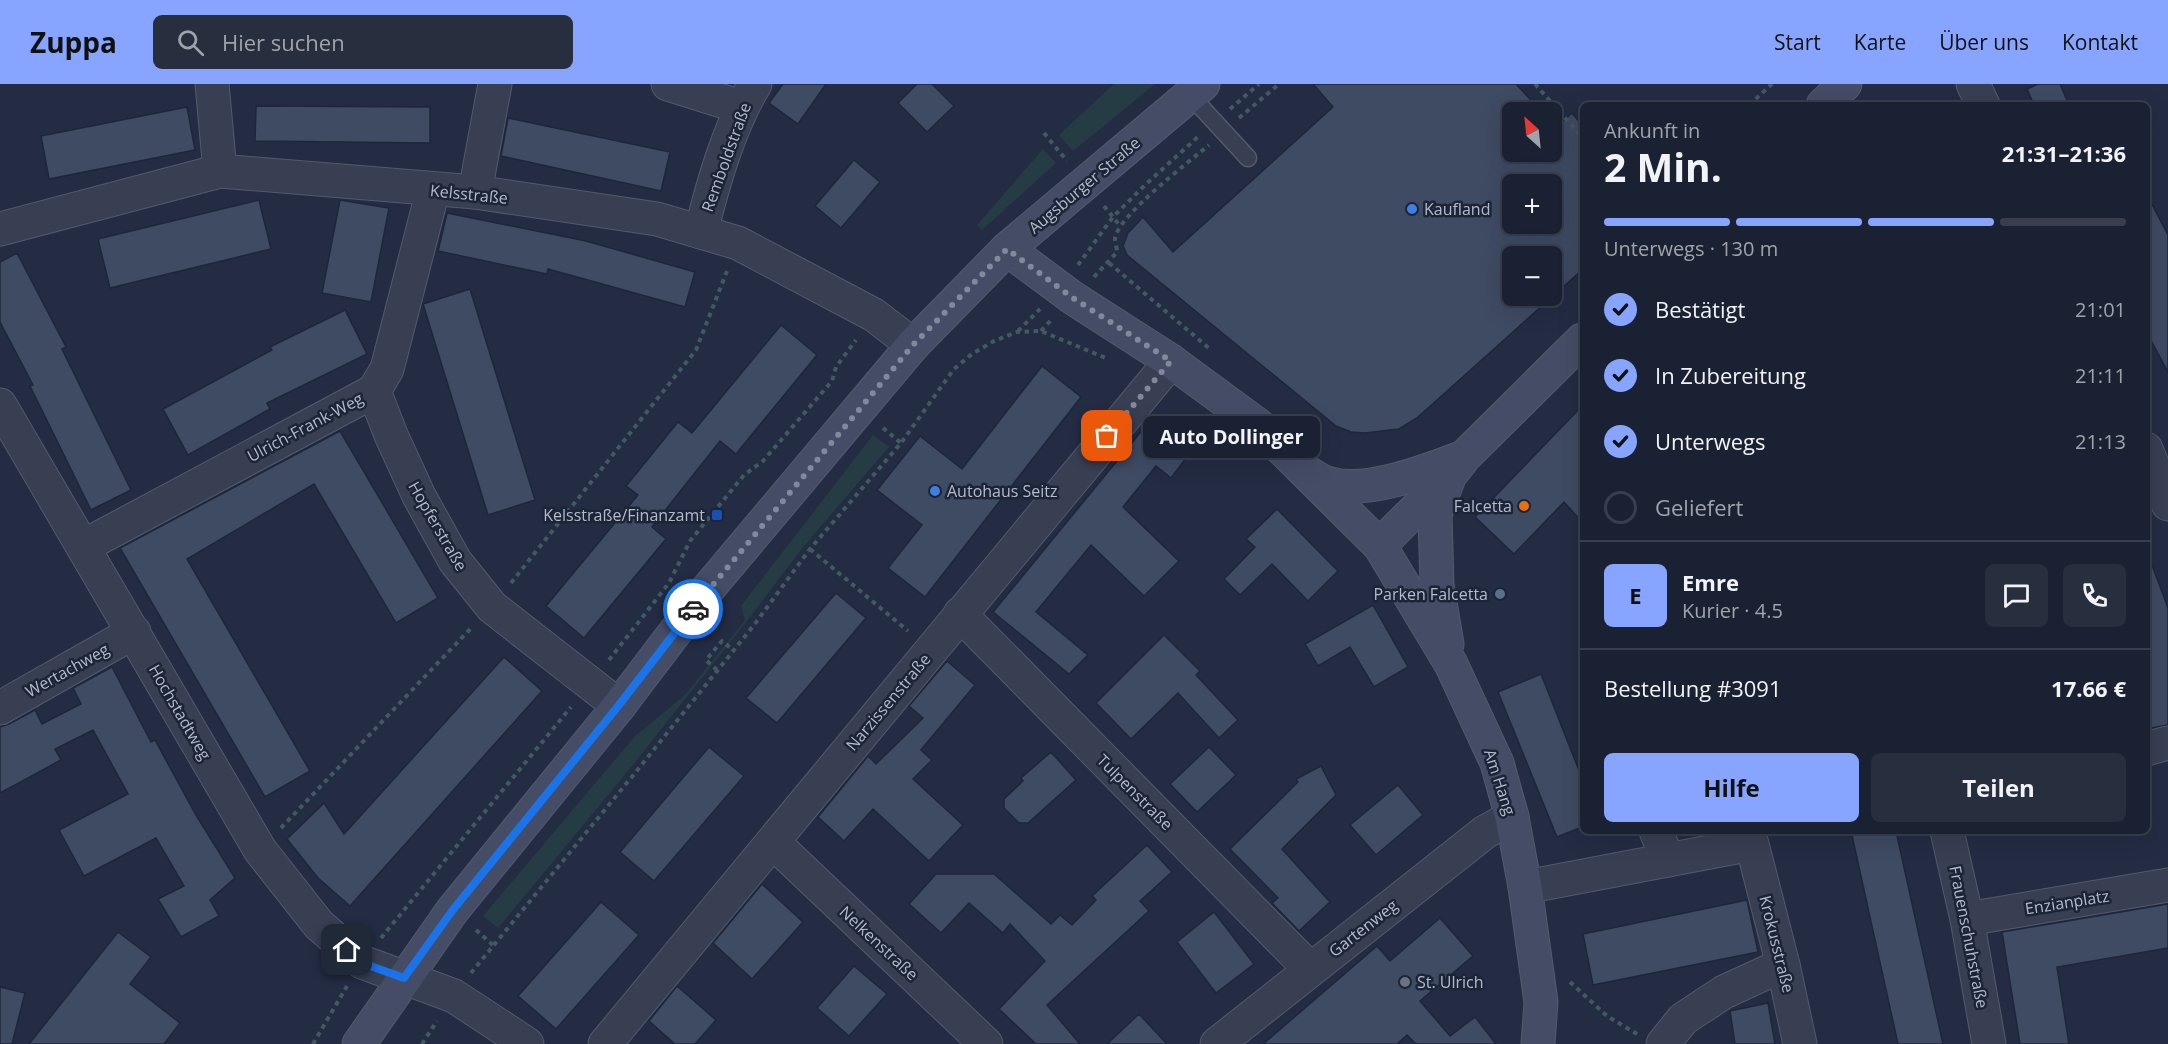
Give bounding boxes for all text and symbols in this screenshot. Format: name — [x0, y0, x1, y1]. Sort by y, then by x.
search box — [153, 15, 573, 69]
text: Zuppa — [30, 23, 117, 61]
icon: search — [174, 26, 207, 59]
text: Hier suchen — [222, 27, 345, 57]
text: Start — [1774, 28, 1821, 56]
text: Karte — [1854, 28, 1906, 56]
text: Über uns — [1939, 28, 2029, 56]
text: Kontakt — [2062, 28, 2138, 56]
street label: Remboldstraße — [696, 99, 756, 215]
north arrow — [1502, 102, 1562, 162]
map controls — [1502, 102, 1562, 306]
text: Ankunft in — [1604, 117, 1700, 144]
street label: Augsburger Straße — [1023, 132, 1145, 238]
text: 21:31–21:36 — [2002, 138, 2126, 168]
text: 2 Min. — [1604, 140, 1722, 193]
button: + — [1502, 174, 1562, 234]
street label: Kelsstraße — [429, 179, 509, 209]
place label: Kaufland — [1424, 198, 1490, 220]
marker: Kaufland — [1405, 202, 1419, 216]
text: Unterwegs · 130 m — [1604, 235, 1778, 262]
button: − — [1502, 246, 1562, 306]
icon: check — [1604, 293, 1637, 326]
text: Bestätigt — [1655, 294, 1745, 324]
text: 21:01 — [2075, 296, 2126, 323]
icon: check — [1604, 359, 1637, 392]
text: In Zubereitung — [1655, 360, 1806, 390]
text: 21:11 — [2075, 362, 2126, 389]
street label: Ulrich-Frank-Weg — [243, 387, 367, 467]
pin — [1081, 410, 1132, 461]
callout: Auto Dollinger — [1143, 415, 1320, 457]
icon: bag — [1090, 419, 1123, 452]
text: Auto Dollinger — [1159, 423, 1304, 450]
icon: check — [1604, 425, 1637, 458]
text: Unterwegs — [1655, 426, 1766, 456]
text: 21:13 — [2075, 428, 2126, 455]
street label: Hopferstraße — [404, 477, 472, 575]
place label: Autohaus Seitz — [947, 480, 1058, 502]
marker: Autohaus Seitz — [928, 484, 942, 498]
text: Geliefert — [1655, 492, 1743, 522]
place label: Falcetta — [1454, 495, 1512, 517]
marker: Falcetta — [1517, 499, 1531, 513]
place label: Kelsstraße/Finanzamt — [543, 504, 705, 526]
marker: Kelsstraße/Finanzamt — [710, 508, 724, 522]
button: chat — [1985, 564, 2048, 627]
button: phone — [2063, 564, 2126, 627]
text: Emre — [1682, 567, 1739, 597]
courier — [663, 579, 723, 639]
text: E — [1629, 580, 1642, 610]
place label: Parken Falcetta — [1373, 583, 1488, 605]
marker: Parken Falcetta — [1493, 587, 1507, 601]
icon: car — [677, 593, 710, 626]
text: Kurier · 4.5 — [1682, 597, 1783, 624]
street label: Wertachweg — [21, 638, 113, 702]
street label: Narzissenstraße — [841, 649, 935, 755]
street label: Hochstadtweg — [144, 660, 216, 764]
text: Bestellung #3091 — [1604, 673, 1782, 703]
text: 17.66 € — [2051, 673, 2126, 703]
street label: Am Hang — [1479, 746, 1521, 818]
street label: Tulpenstraße — [1092, 749, 1178, 835]
button: Hilfe — [1604, 753, 1859, 822]
button: Teilen — [1871, 753, 2126, 822]
street label: Frauenschuhstraße — [1944, 864, 1994, 1010]
street label: Enzianplatz — [2023, 884, 2111, 920]
street label: Krokusstraße — [1754, 893, 1800, 995]
street label: Gartenweg — [1324, 894, 1402, 962]
street label: Nelkenstraße — [835, 901, 923, 985]
pin — [321, 924, 372, 975]
icon: home — [330, 933, 363, 966]
place label: St. Ulrich — [1417, 971, 1484, 993]
marker: St. Ulrich — [1398, 975, 1412, 989]

